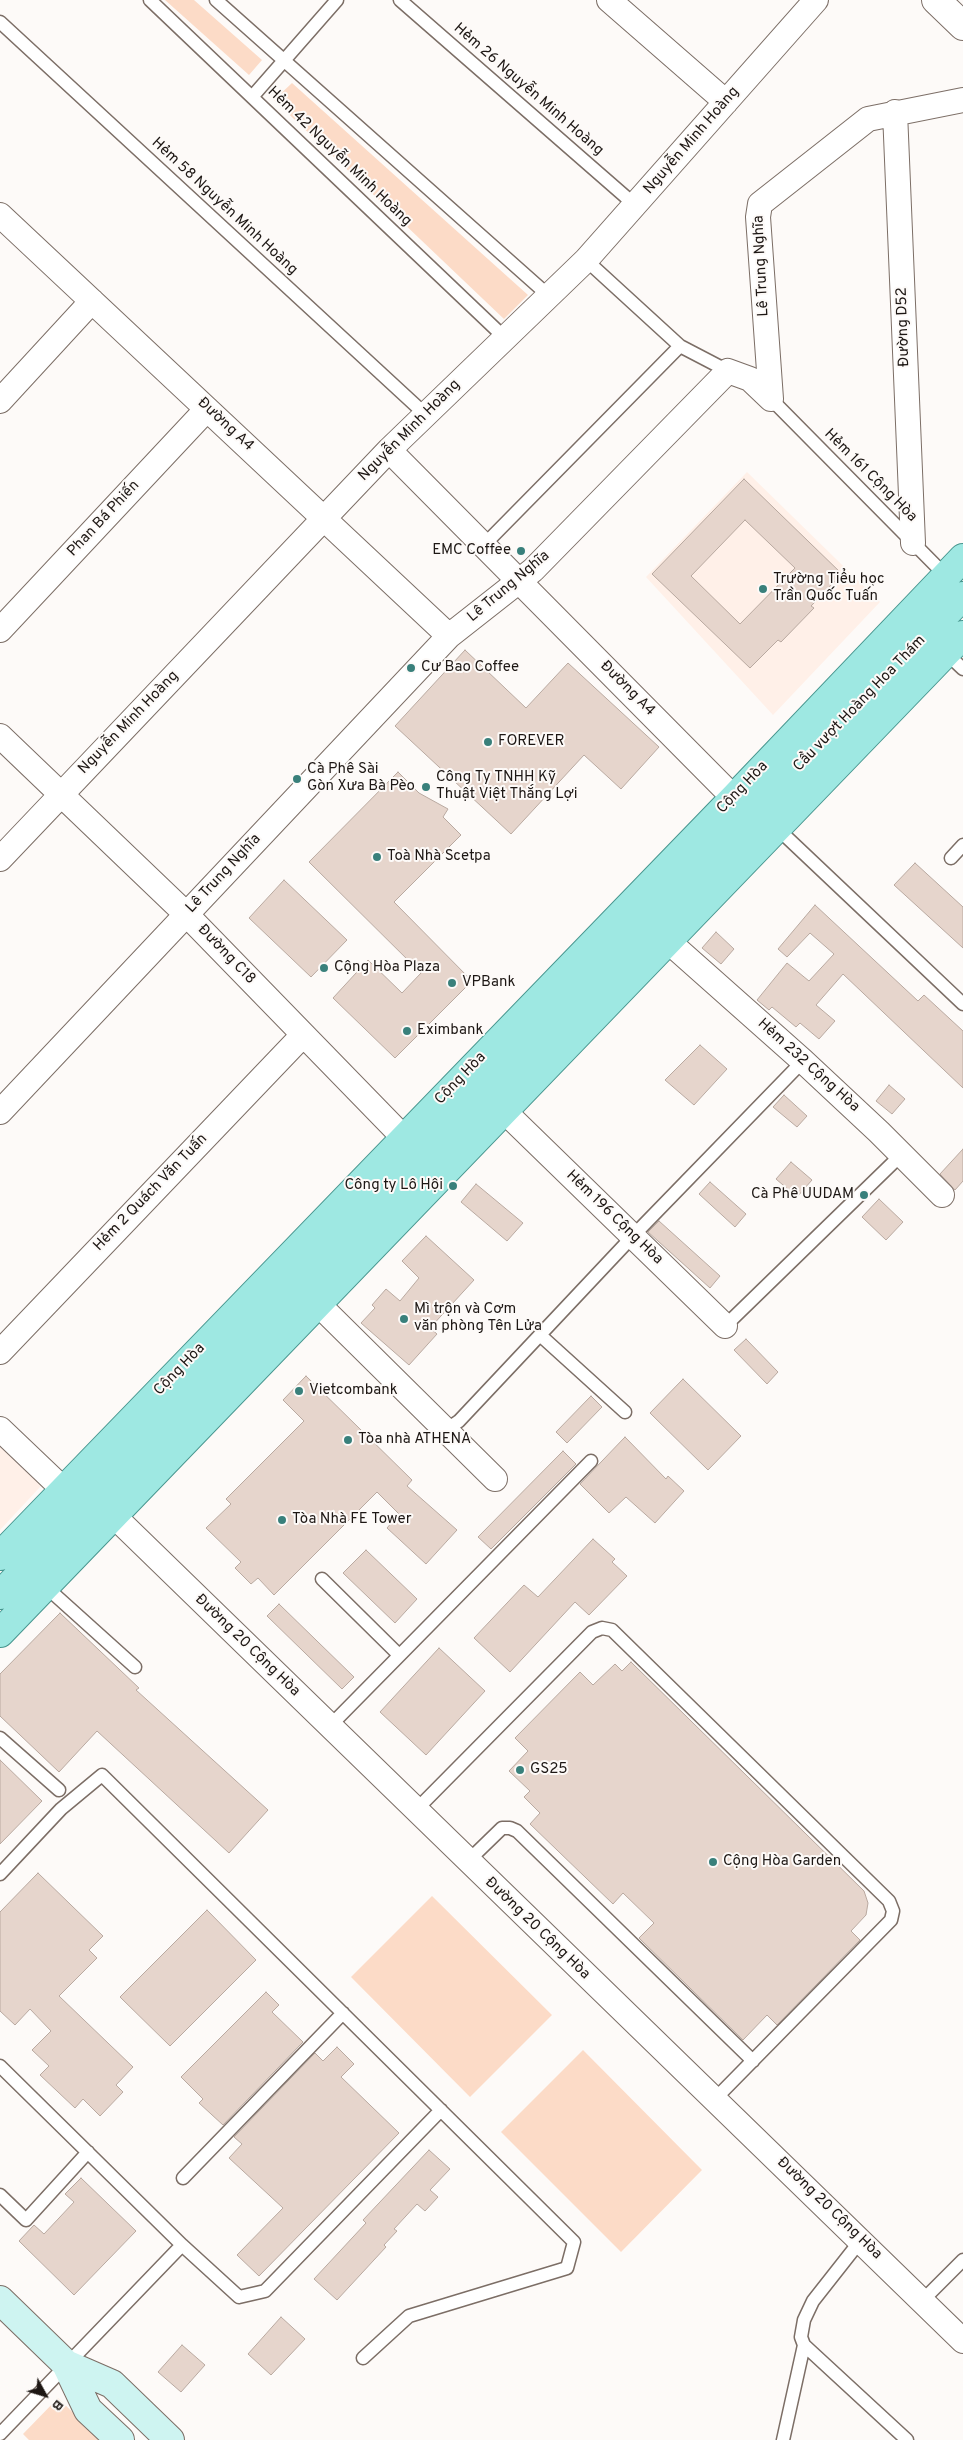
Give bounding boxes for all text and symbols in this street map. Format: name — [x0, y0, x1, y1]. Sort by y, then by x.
street label: Hẻm 26 Nguyễn Minh Hoàng — [449, 20, 607, 160]
street label: Hẻm 42 Nguyễn Minh Hoàng — [263, 83, 415, 231]
street label: Nguyễn Minh Hoàng — [640, 84, 744, 198]
street label: Hẻm 58 Nguyễn Minh Hoàng — [147, 134, 301, 280]
street label: Lê Trung Nghĩa — [750, 215, 774, 317]
street label: Đường D52 — [894, 287, 914, 367]
street label: Nguyễn Minh Hoàng — [355, 376, 465, 486]
street label: Đường A4 — [193, 394, 257, 456]
street label: Hẻm 161 Cộng Hòa — [820, 426, 920, 526]
street label: Phan Bá Phiến — [64, 477, 144, 561]
place label: EMC Coffee — [432, 542, 511, 560]
marker: EMC Coffee — [515, 545, 527, 557]
street label: Lê Trung Nghĩa — [464, 547, 554, 627]
place label: Trường Tiểu học Trần Quốc Tuấn — [773, 571, 885, 606]
marker: Trường Tiểu học Trần Quốc Tuấn — [757, 583, 769, 595]
street label: Cầu vượt Hoàng Hoa Thám — [790, 632, 930, 776]
street label: Đường A4 — [596, 658, 658, 720]
place label: Cư Bao Coffee — [421, 659, 519, 677]
marker: Cư Bao Coffee — [405, 662, 417, 674]
street label: Nguyễn Minh Hoàng — [75, 668, 183, 778]
place label: FOREVER — [498, 733, 564, 751]
marker: FOREVER — [482, 736, 494, 748]
street label: Cộng Hòa — [714, 758, 772, 818]
place label: Cà Phê Sài Gòn Xưa Bà Pèo — [307, 761, 415, 796]
place label: Công Ty TNHH Kỹ Thuật Việt Thắng Lợi — [436, 769, 577, 804]
marker: Cà Phê Sài Gòn Xưa Bà Pèo — [291, 773, 303, 785]
marker: Công Ty TNHH Kỹ Thuật Việt Thắng Lợi — [420, 781, 432, 793]
street label: Lê Trung Nghĩa — [183, 831, 265, 917]
place label: Toà Nhà Scetpa — [387, 848, 491, 866]
marker: Toà Nhà Scetpa — [371, 851, 383, 863]
street label: Đường C18 — [193, 922, 259, 988]
place label: Cộng Hòa Plaza — [334, 959, 440, 977]
marker: Cộng Hòa Plaza — [318, 962, 330, 974]
place label: VPBank — [462, 974, 515, 992]
marker: VPBank — [446, 977, 458, 989]
street label: Hẻm 232 Cộng Hòa — [753, 1015, 863, 1117]
place label: Eximbank — [417, 1022, 483, 1040]
marker: Eximbank — [401, 1025, 413, 1037]
street label: Cộng Hòa — [432, 1049, 490, 1109]
street label: Hẻm 2 Quách Văn Tuấn — [90, 1131, 212, 1255]
street label: Hẻm 196 Cộng Hòa — [562, 1167, 666, 1269]
place label: Công ty Lô Hội — [344, 1177, 443, 1195]
marker: Công ty Lô Hội — [447, 1180, 459, 1192]
place label: Cà Phê UUDAM — [751, 1186, 854, 1204]
marker: Cà Phê UUDAM — [858, 1189, 870, 1201]
place label: Mì trộn và Cơm văn phòng Tên Lửa — [414, 1301, 542, 1336]
marker: Mì trộn và Cơm văn phòng Tên Lửa — [398, 1313, 410, 1325]
street label: Cộng Hòa — [151, 1340, 209, 1400]
place label: Vietcombank — [309, 1382, 398, 1400]
marker: Vietcombank — [293, 1385, 305, 1397]
place label: Tòa nhà ATHENA — [358, 1431, 471, 1449]
marker: Tòa nhà ATHENA — [342, 1434, 354, 1446]
place label: Tòa Nhà FE Tower — [292, 1511, 412, 1529]
marker: Tòa Nhà FE Tower — [276, 1514, 288, 1526]
street label: Đường 20 Cộng Hòa — [191, 1591, 303, 1701]
place label: GS25 — [530, 1761, 568, 1779]
marker: GS25 — [514, 1764, 526, 1776]
place label: Cộng Hòa Garden — [723, 1853, 841, 1871]
marker: Cộng Hòa Garden — [707, 1856, 719, 1868]
street label: Đường 20 Cộng Hòa — [481, 1874, 593, 1984]
street label: Đường 20 Cộng Hòa — [773, 2154, 885, 2264]
north arrow — [20, 2370, 70, 2420]
text: B — [47, 2396, 67, 2414]

